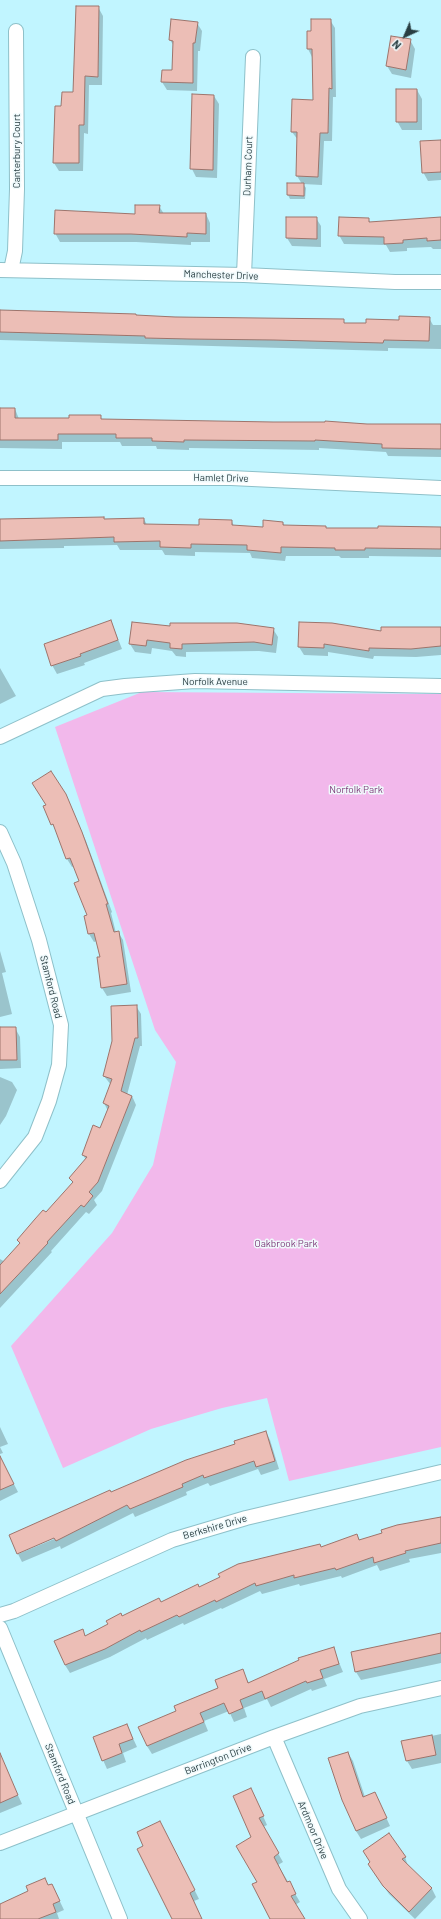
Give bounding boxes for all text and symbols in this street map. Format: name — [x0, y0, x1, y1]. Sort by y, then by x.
north arrow — [385, 16, 425, 56]
text: N — [389, 38, 403, 52]
street label: Canterbury Court — [11, 114, 23, 188]
street label: Durham Court — [241, 136, 255, 196]
street label: Manchester Drive — [183, 268, 259, 282]
street label: Hamlet Drive — [193, 472, 249, 484]
street label: Norfolk Avenue — [182, 676, 248, 688]
park label: Norfolk Park — [329, 784, 383, 796]
street label: Stamford Road — [37, 954, 65, 1020]
park label: Oakbrook Park — [255, 1238, 317, 1250]
street label: Berkshire Drive — [182, 1512, 248, 1542]
street label: Barrington Drive — [183, 1741, 253, 1777]
street label: Stamford Road — [42, 1742, 78, 1806]
street label: Ardmoor Drive — [295, 1799, 331, 1861]

